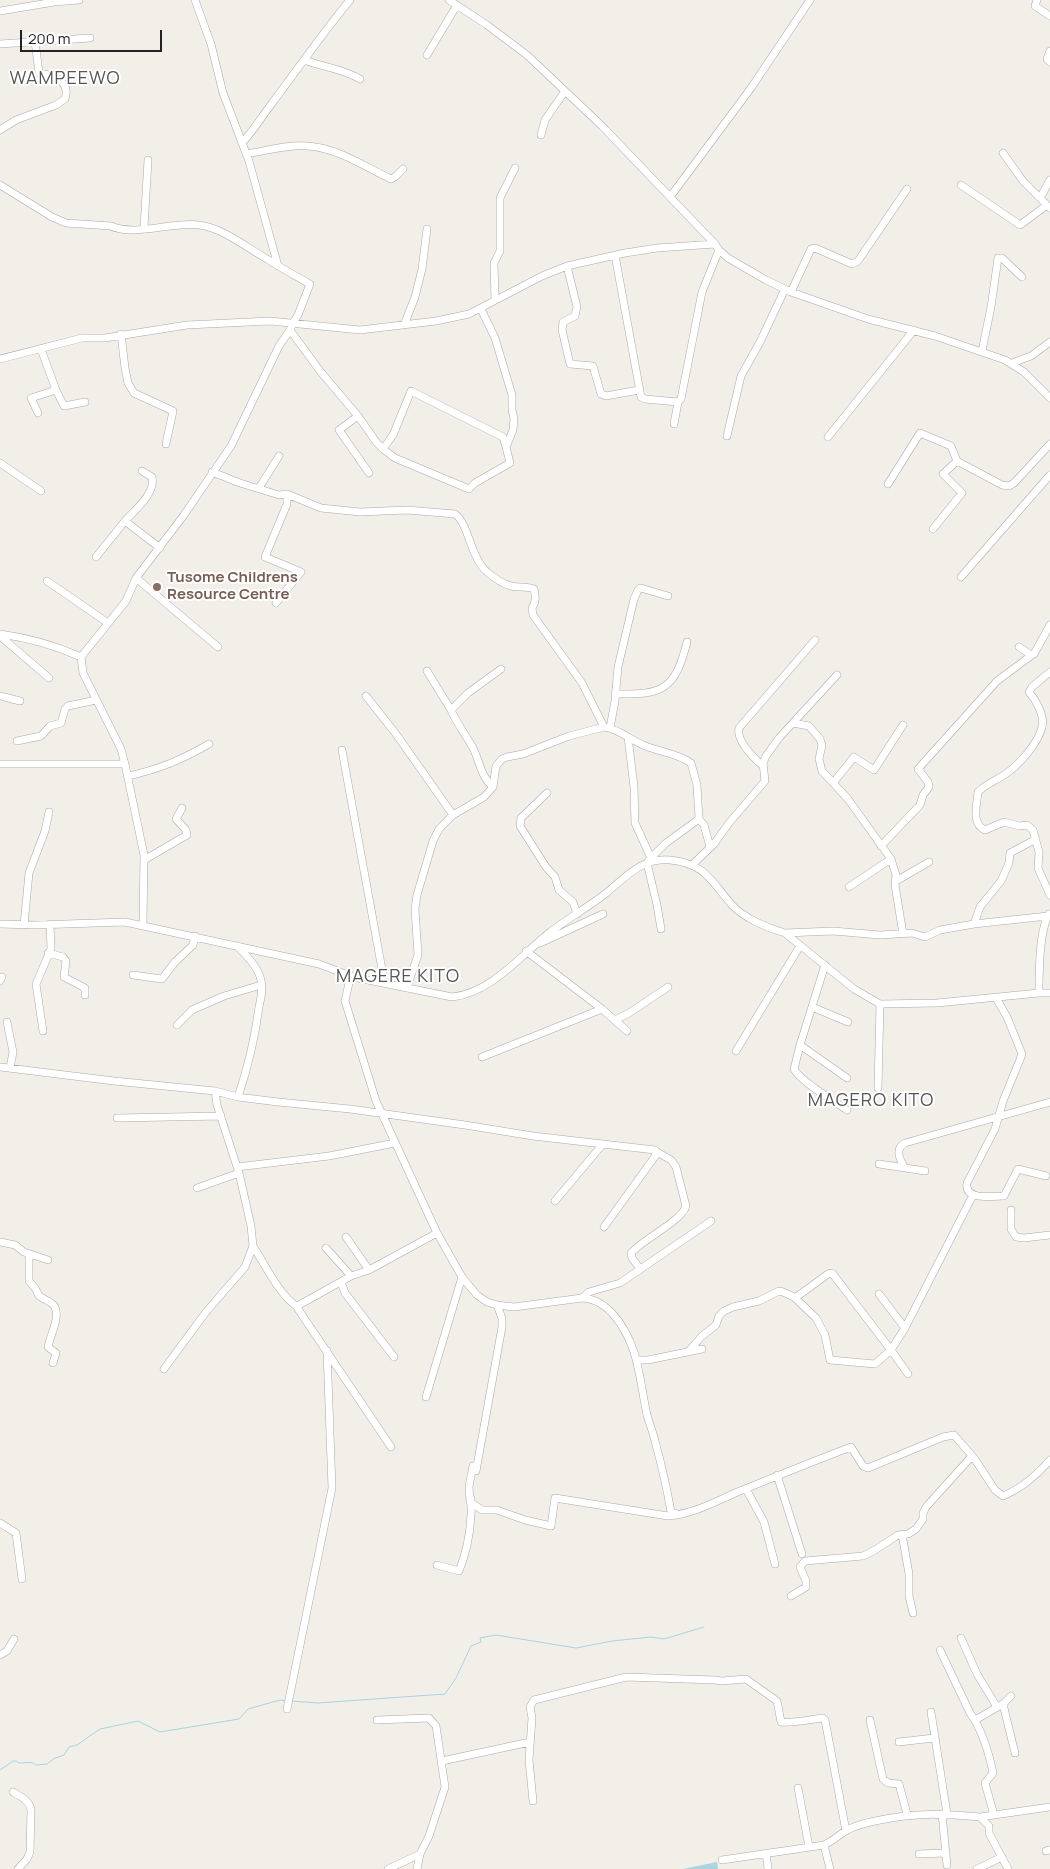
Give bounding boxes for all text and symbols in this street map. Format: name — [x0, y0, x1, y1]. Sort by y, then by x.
scale bar — [22, 20, 165, 52]
text: 200 m — [28, 28, 71, 49]
district label: WAMPEEWO — [8, 68, 122, 90]
place label: Tusome Childrens Resource Centre — [167, 569, 298, 604]
marker: Tusome Childrens Resource Centre — [151, 581, 163, 593]
district label: MAGERE KITO — [335, 966, 461, 988]
district label: MAGERO KITO — [806, 1090, 936, 1112]

